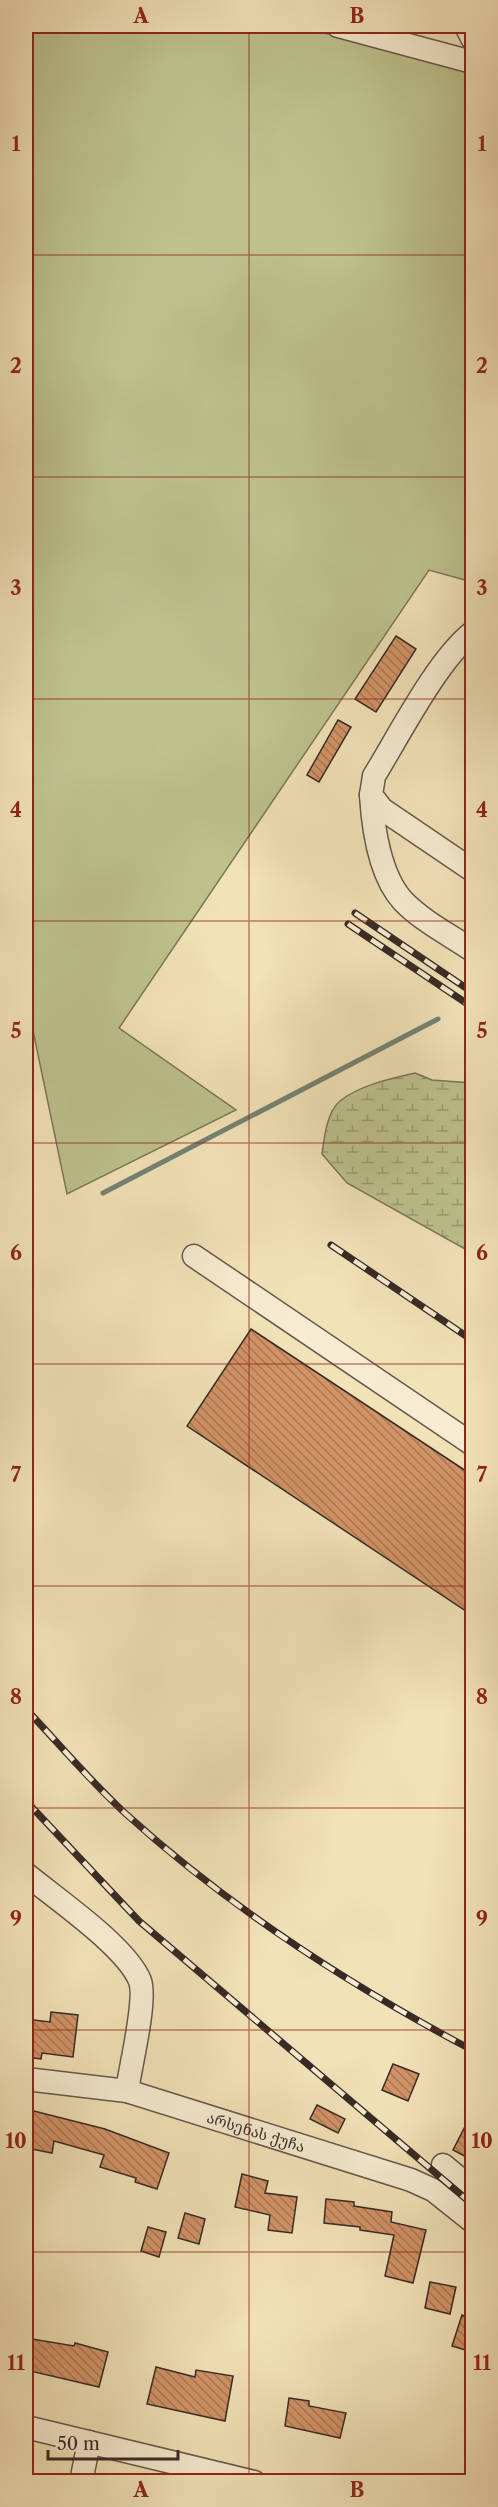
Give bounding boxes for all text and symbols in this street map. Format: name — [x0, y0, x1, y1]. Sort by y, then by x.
text: A — [132, 4, 149, 28]
text: B — [350, 4, 365, 28]
text: 1 — [12, 132, 21, 156]
text: 1 — [478, 132, 487, 156]
text: 2 — [10, 354, 22, 378]
text: 2 — [476, 354, 488, 378]
text: 3 — [10, 576, 22, 600]
text: 3 — [476, 576, 488, 600]
text: 4 — [10, 798, 22, 822]
text: 4 — [476, 798, 488, 822]
text: 5 — [10, 1019, 22, 1043]
text: 5 — [476, 1019, 488, 1043]
text: 6 — [10, 1241, 22, 1265]
text: 6 — [476, 1241, 488, 1265]
text: 7 — [11, 1463, 22, 1487]
text: 7 — [477, 1463, 488, 1487]
text: 8 — [10, 1685, 22, 1709]
text: 8 — [476, 1685, 488, 1709]
text: 9 — [10, 1907, 22, 1931]
text: 9 — [476, 1907, 488, 1931]
street label: არსენას ქუჩა — [205, 2107, 308, 2156]
text: 10 — [5, 2129, 27, 2153]
text: 10 — [471, 2129, 493, 2153]
text: 11 — [7, 2351, 25, 2375]
text: 11 — [473, 2351, 491, 2375]
scale bar — [48, 2423, 178, 2461]
text: 50 m — [57, 2433, 100, 2455]
text: A — [132, 2478, 149, 2502]
text: B — [350, 2478, 365, 2502]

